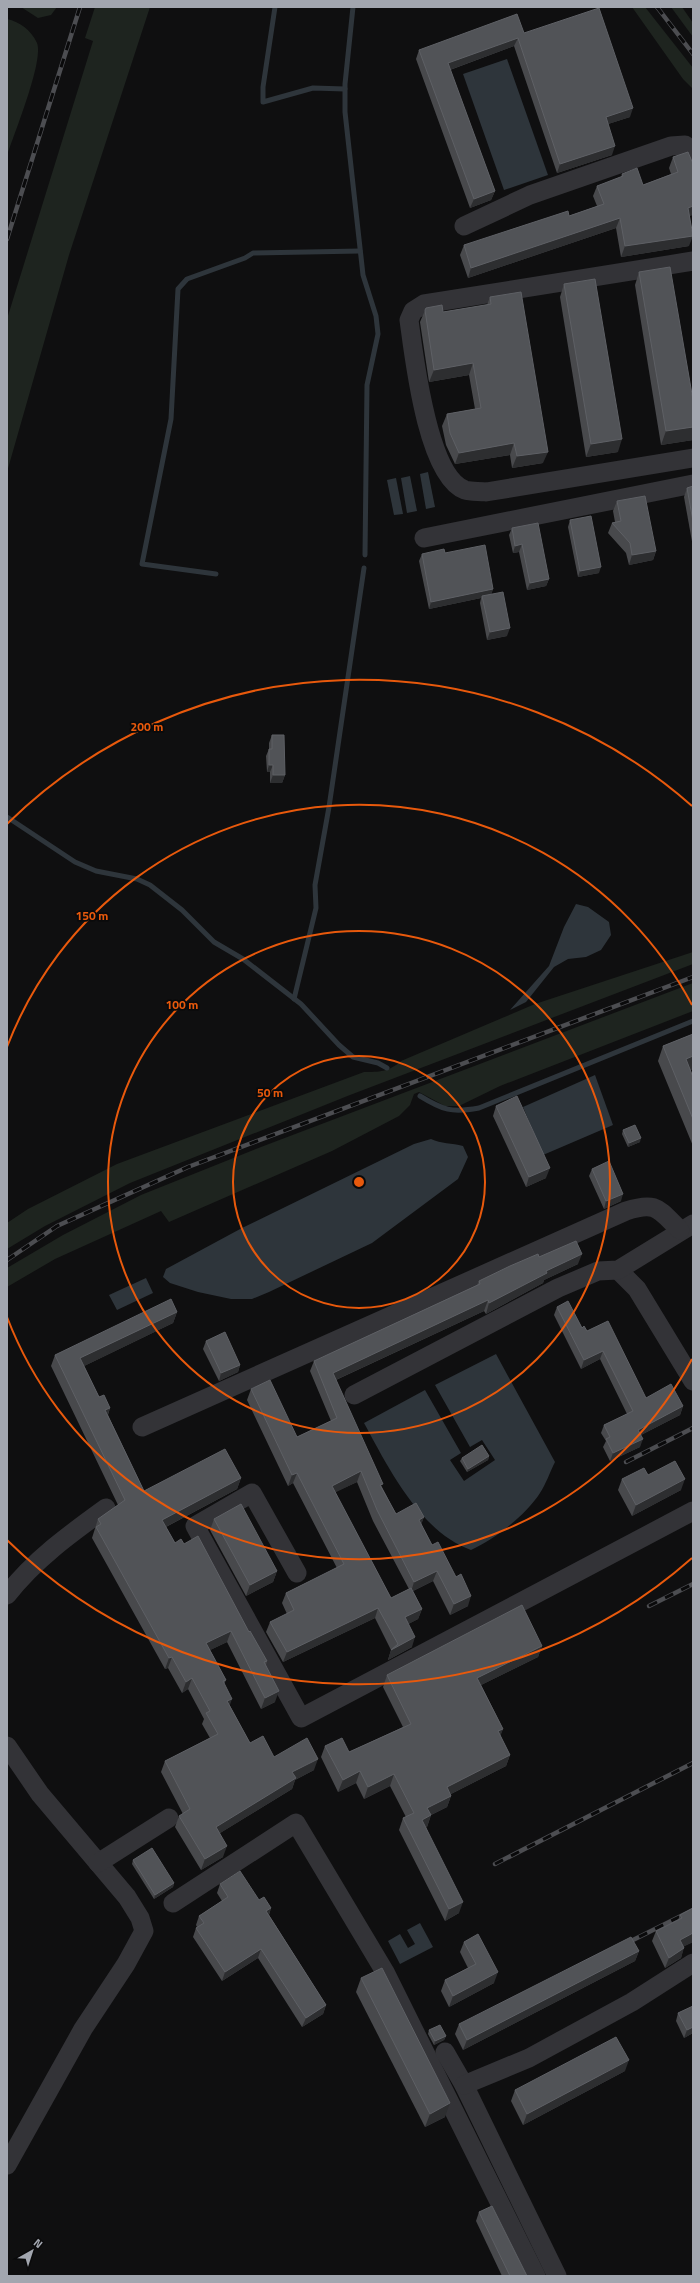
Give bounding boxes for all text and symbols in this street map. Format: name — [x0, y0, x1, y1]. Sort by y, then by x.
text: 200 m — [131, 717, 163, 736]
text: 150 m — [76, 906, 108, 925]
text: 100 m — [166, 995, 198, 1014]
text: 50 m — [257, 1083, 283, 1102]
centre of rings — [352, 1175, 366, 1189]
north arrow — [12, 2231, 52, 2271]
text: N — [30, 2235, 46, 2252]

